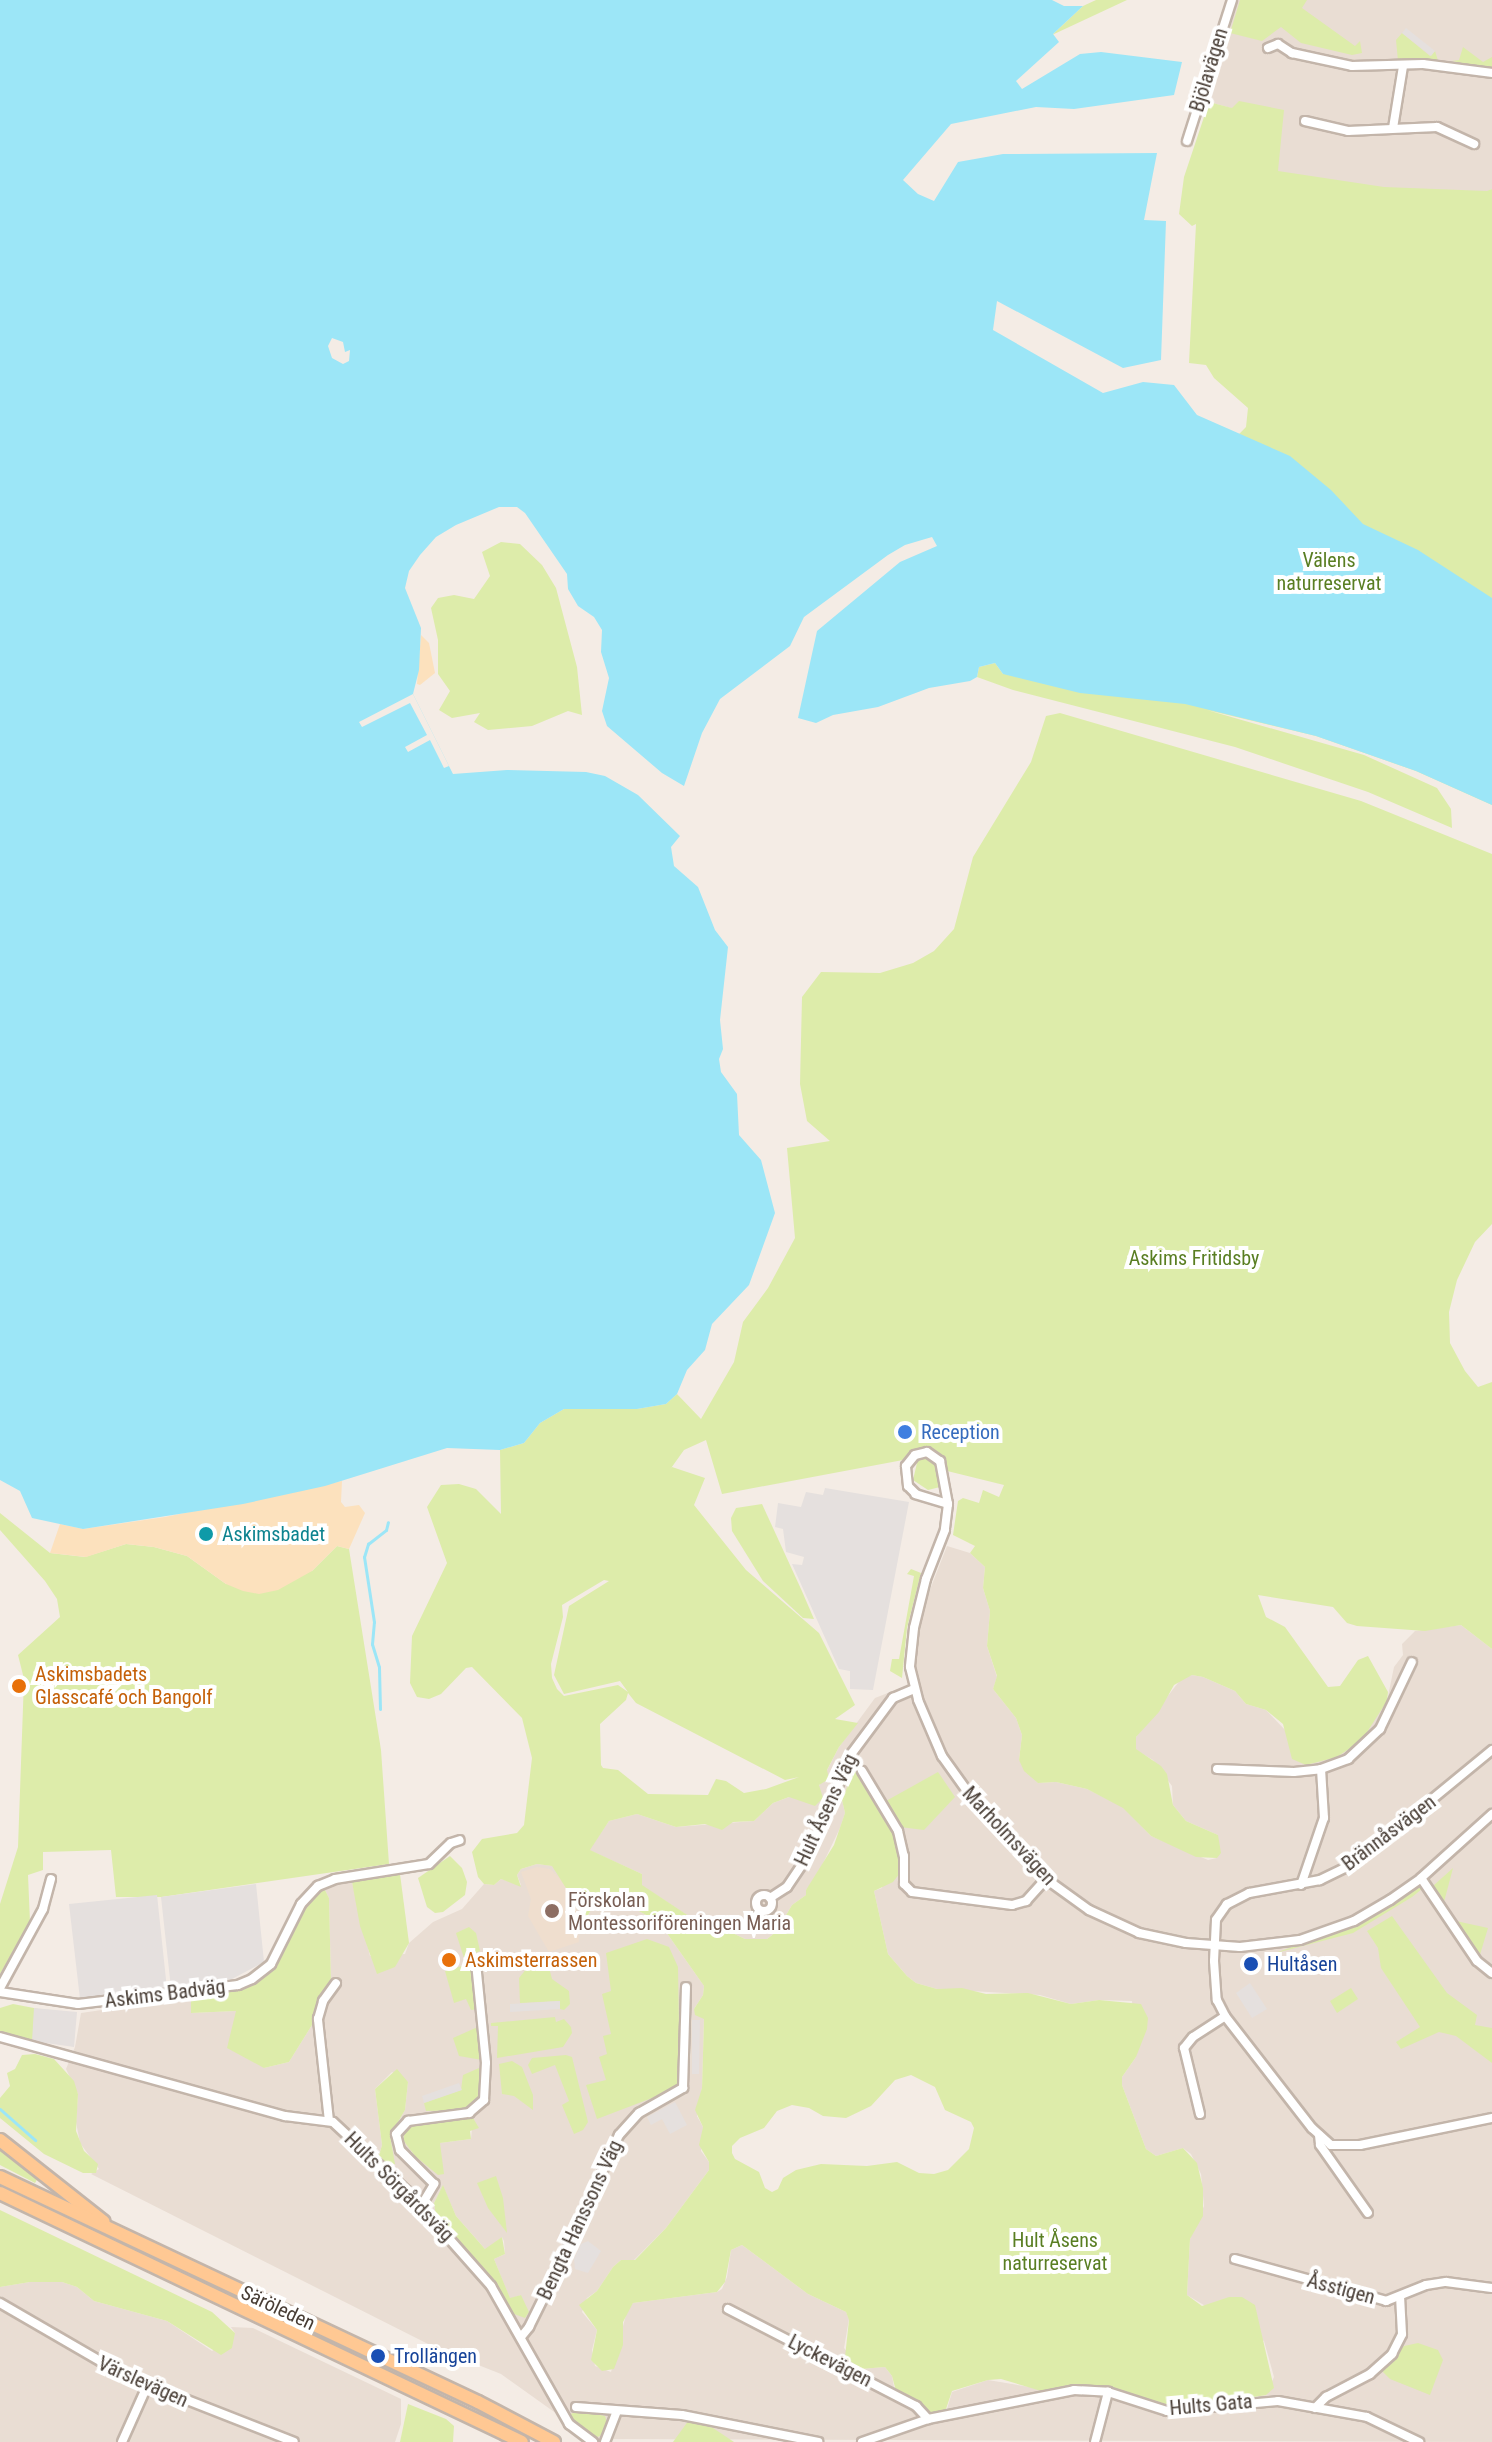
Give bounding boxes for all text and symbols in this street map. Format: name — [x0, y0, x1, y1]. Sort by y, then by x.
street label: Bjölavägen — [1185, 25, 1233, 115]
park label: Välens naturreservat — [1277, 549, 1381, 596]
park label: Askims Fritidsby — [1129, 1246, 1259, 1270]
place label: Reception — [921, 1420, 1000, 1444]
marker: Reception — [896, 1423, 914, 1441]
place label: Askimsbadet — [222, 1522, 325, 1546]
marker: Askimsbadet — [197, 1525, 215, 1543]
place label: Askimsbadets Glasscafé och Bangolf — [35, 1662, 213, 1709]
marker: Askimsbadets Glasscafé och Bangolf — [10, 1677, 28, 1695]
street label: Hult Åsens Väg — [790, 1750, 862, 1870]
street label: Marholmsvägen — [957, 1782, 1061, 1890]
street label: Brännåsvägen — [1337, 1790, 1441, 1876]
place label: Förskolan Montessoriföreningen Maria — [568, 1888, 791, 1935]
marker: Förskolan Montessoriföreningen Maria — [543, 1902, 561, 1920]
place label: Askimsterrassen — [465, 1948, 597, 1972]
marker: Askimsterrassen — [440, 1951, 458, 1969]
place label: Hultåsen — [1267, 1952, 1337, 1976]
marker: Hultåsen — [1242, 1955, 1260, 1973]
street label: Askims Badväg — [103, 1975, 227, 2013]
street label: Hults Sörgårdsväg — [339, 2127, 459, 2247]
street label: Bengta Hanssons Väg — [532, 2136, 628, 2304]
park label: Hult Åsens naturreservat — [1003, 2228, 1107, 2275]
street label: Åsstigen — [1304, 2268, 1378, 2310]
street label: Säröleden — [237, 2280, 319, 2336]
street label: Lyckevägen — [784, 2330, 876, 2392]
place label: Trollängen — [394, 2344, 477, 2368]
marker: Trollängen — [369, 2347, 387, 2365]
street label: Värslevägen — [94, 2351, 192, 2413]
street label: Hults Gata — [1169, 2389, 1253, 2421]

